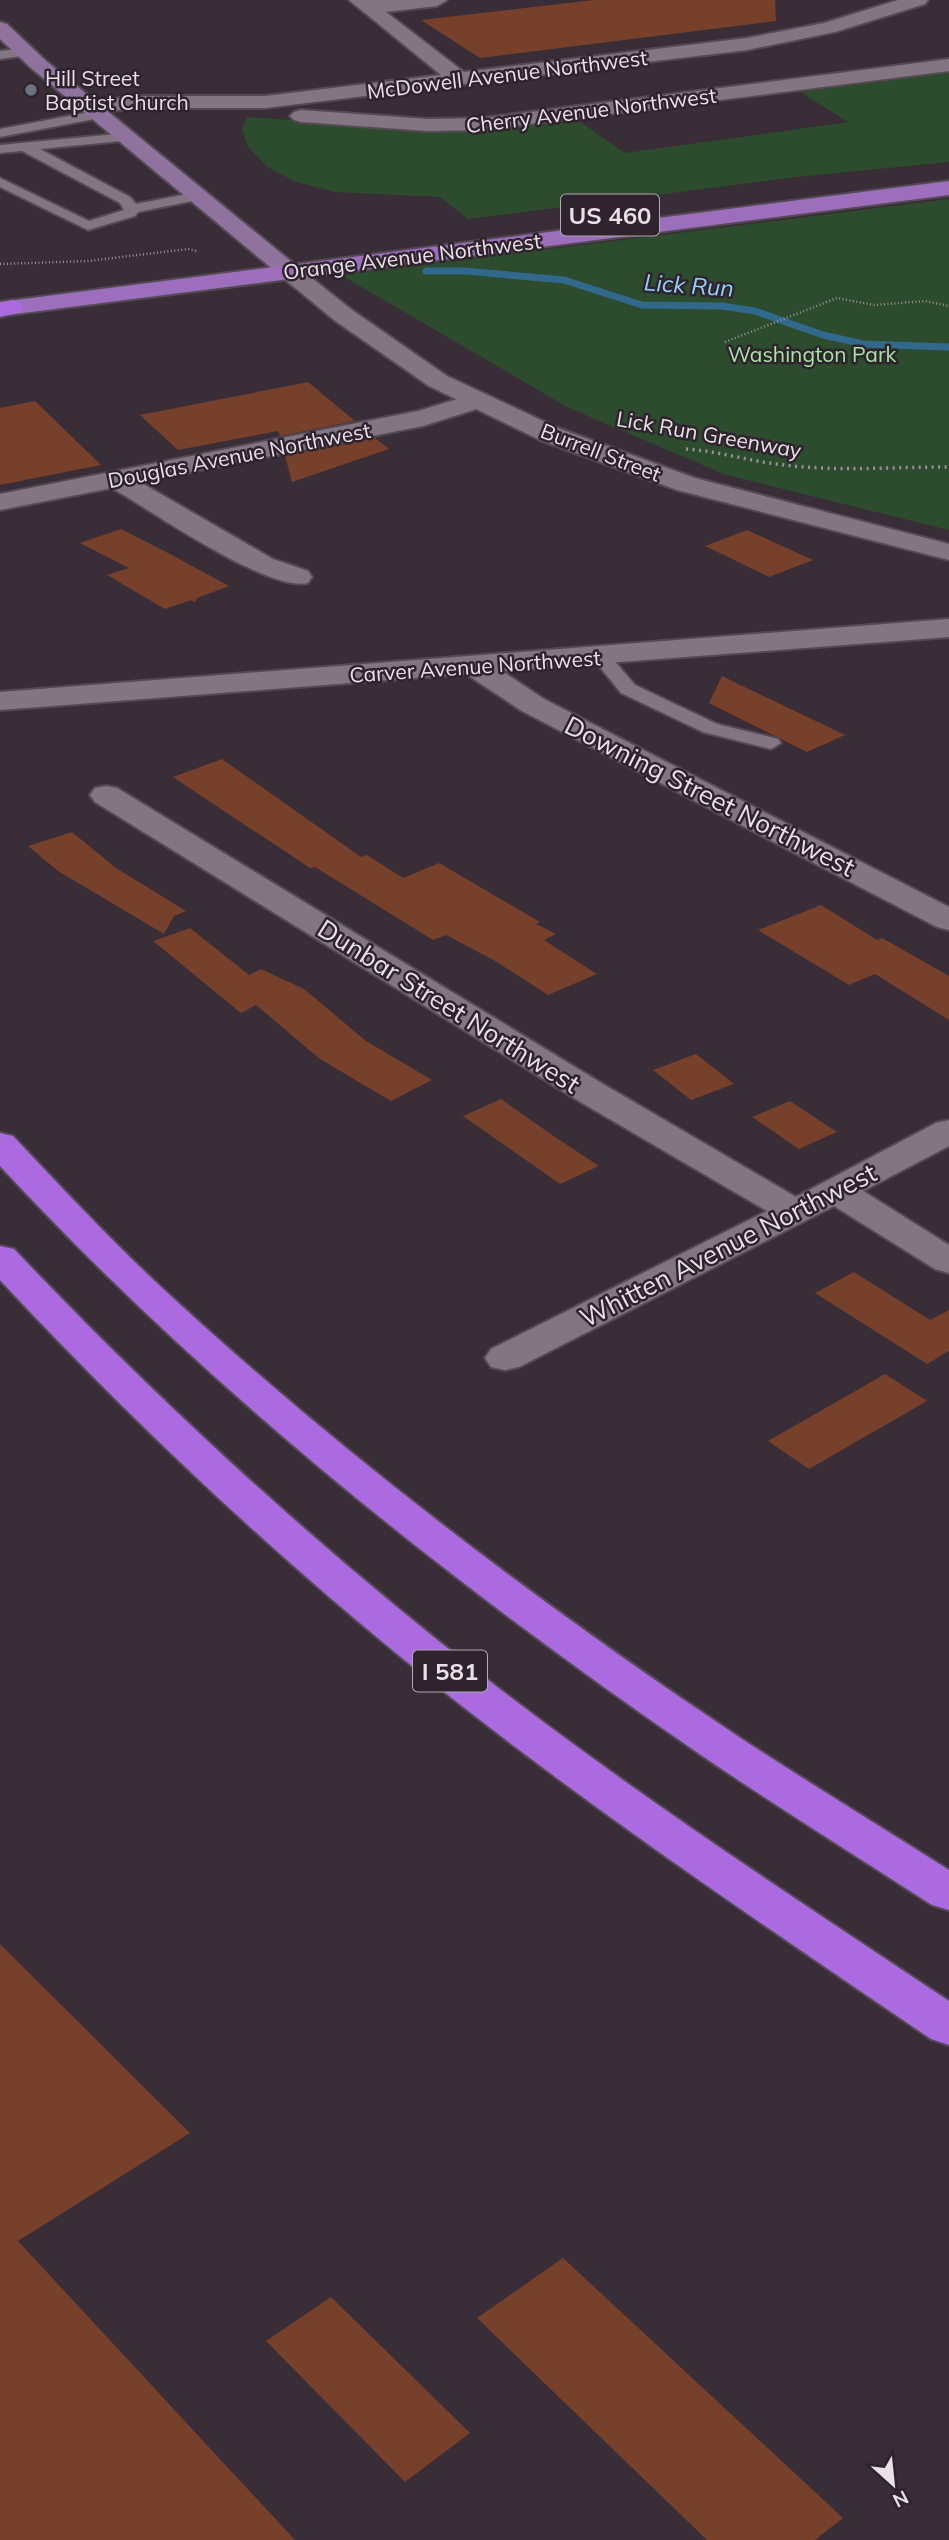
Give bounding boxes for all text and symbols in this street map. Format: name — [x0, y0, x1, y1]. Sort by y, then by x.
street label: McDowell Avenue Northwest — [365, 44, 649, 104]
place label: Hill Street Baptist Church — [45, 65, 189, 115]
marker: Hill Street Baptist Church — [23, 82, 39, 98]
street label: Cherry Avenue Northwest — [464, 82, 718, 138]
road number: US 460 — [561, 195, 659, 236]
street label: Orange Avenue Northwest — [282, 227, 542, 285]
water label: Lick Run — [643, 267, 735, 303]
park label: Washington Park — [728, 341, 897, 367]
street label: Lick Run Greenway — [615, 405, 803, 463]
street label: Douglas Avenue Northwest — [105, 417, 373, 493]
street label: Burrell Street — [537, 417, 665, 487]
street label: Carver Avenue Northwest — [349, 644, 601, 688]
street label: Downing Street Northwest — [559, 708, 861, 884]
street label: Dunbar Street Northwest — [312, 912, 586, 1100]
street label: Whitten Avenue Northwest — [574, 1156, 882, 1334]
road number: I 581 — [413, 1651, 487, 1692]
north arrow — [858, 2449, 928, 2519]
text: N — [889, 2485, 913, 2513]

